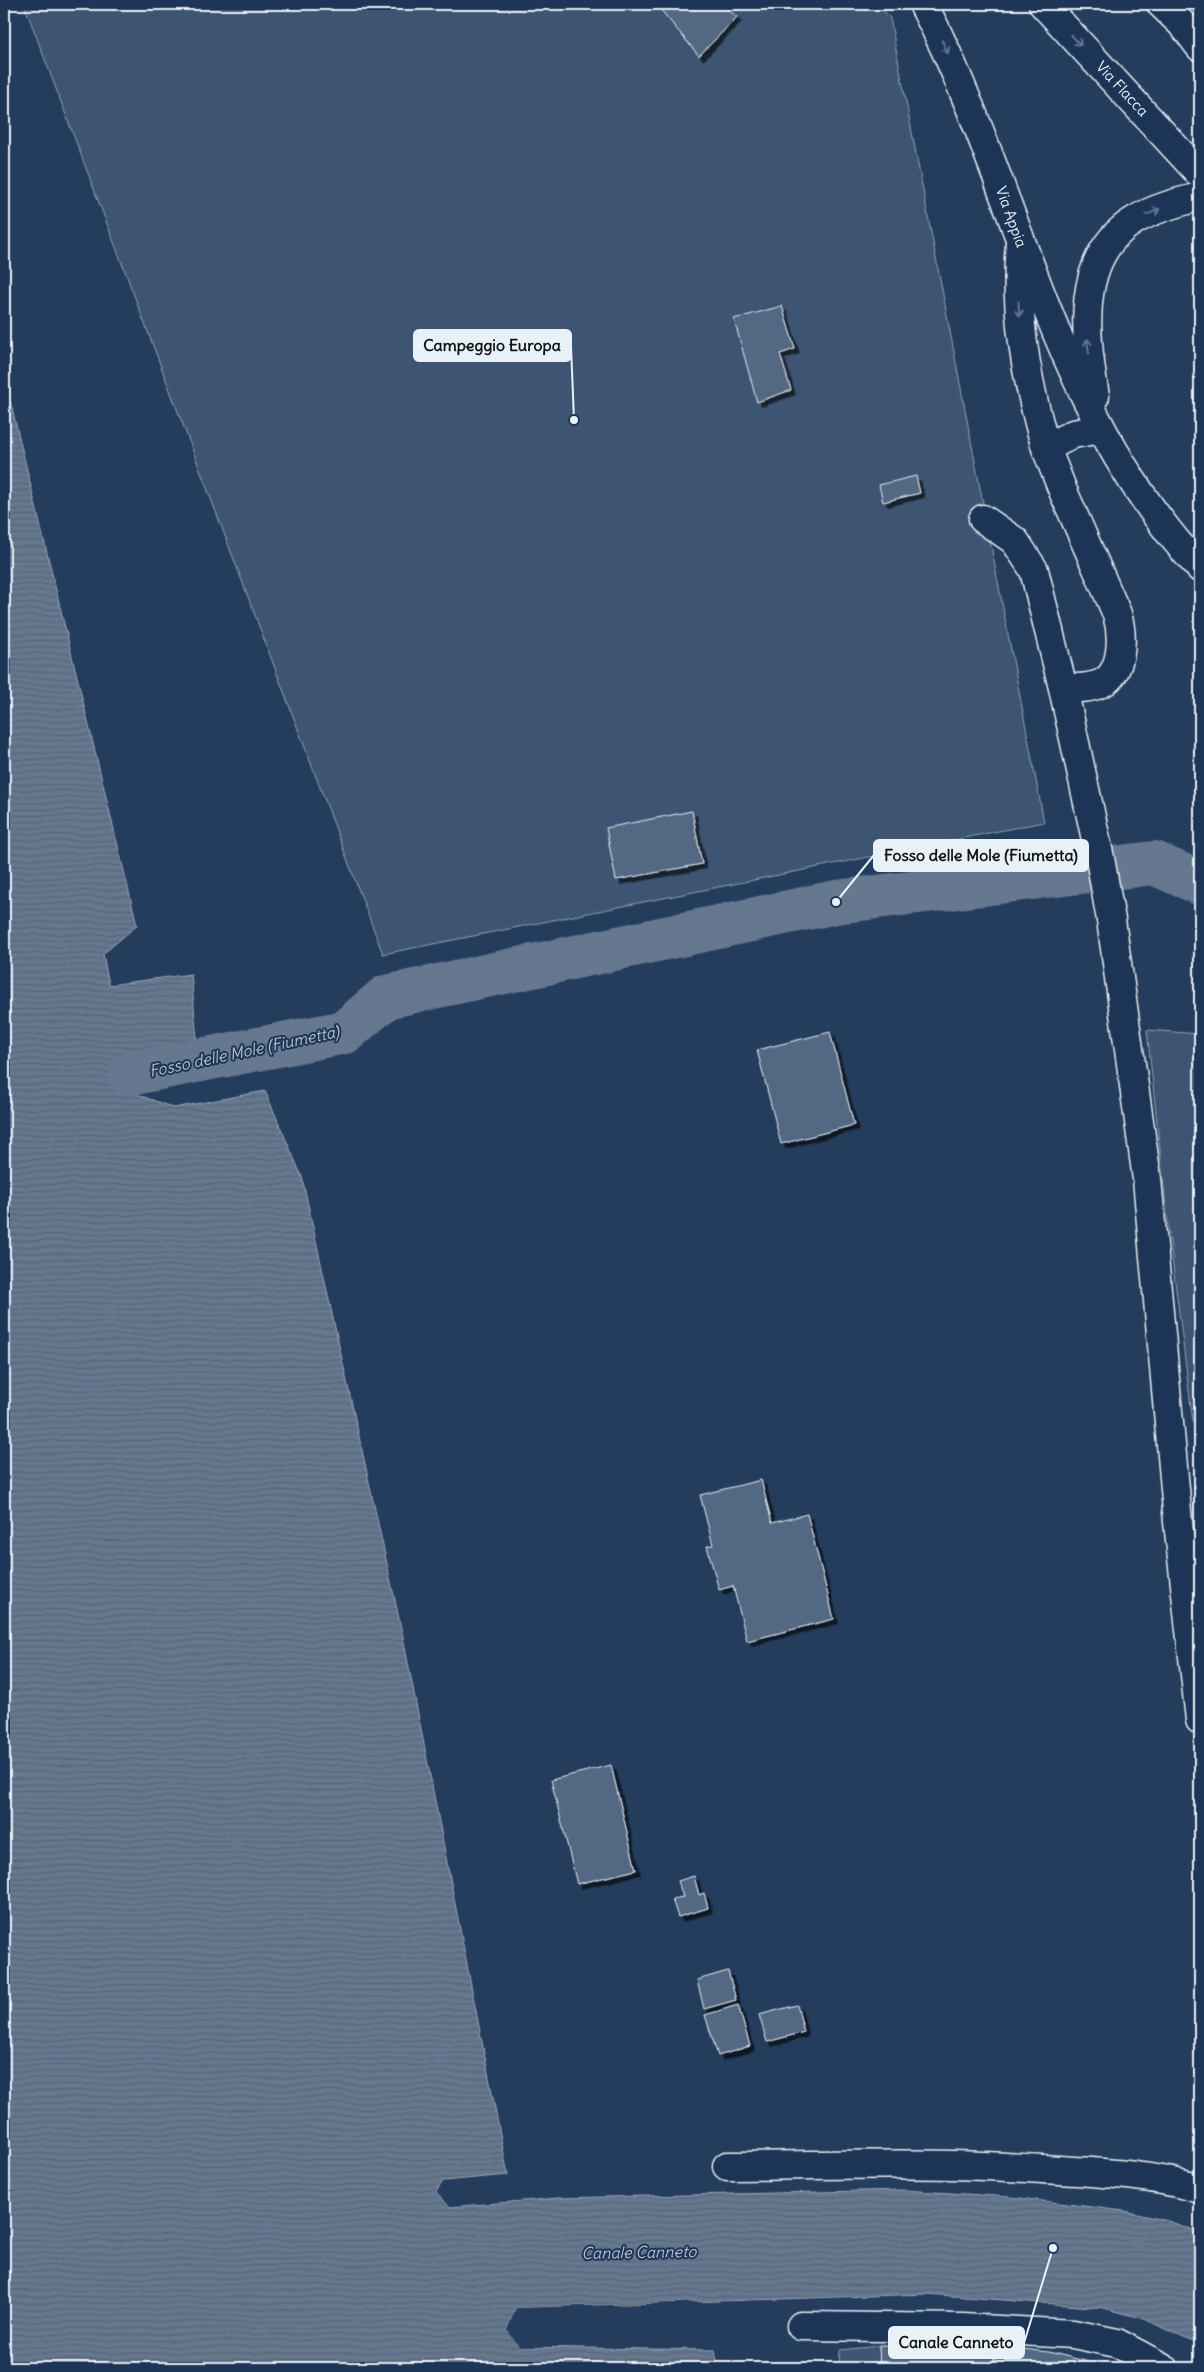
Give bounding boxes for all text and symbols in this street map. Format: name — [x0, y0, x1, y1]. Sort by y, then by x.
one-way arrow — [1070, 33, 1082, 46]
one-way arrow — [941, 39, 950, 54]
street label: Via Flacca — [1092, 57, 1153, 121]
street label: Via Appia — [992, 184, 1031, 250]
one-way arrow — [1145, 206, 1160, 216]
one-way arrow — [1014, 300, 1023, 316]
callout: Campeggio Europa — [414, 330, 571, 361]
text: Campeggio Europa — [423, 335, 561, 356]
one-way arrow — [1083, 339, 1093, 355]
callout: Fosso delle Mole (Fiumetta) — [874, 840, 1088, 871]
text: Fosso delle Mole (Fiumetta) — [884, 845, 1078, 866]
water label: Fosso delle Mole (Fiumetta) — [147, 1021, 342, 1081]
water label: Canale Canneto — [581, 2241, 698, 2263]
callout: Canale Canneto — [889, 2327, 1024, 2358]
text: Canale Canneto — [898, 2332, 1014, 2352]

